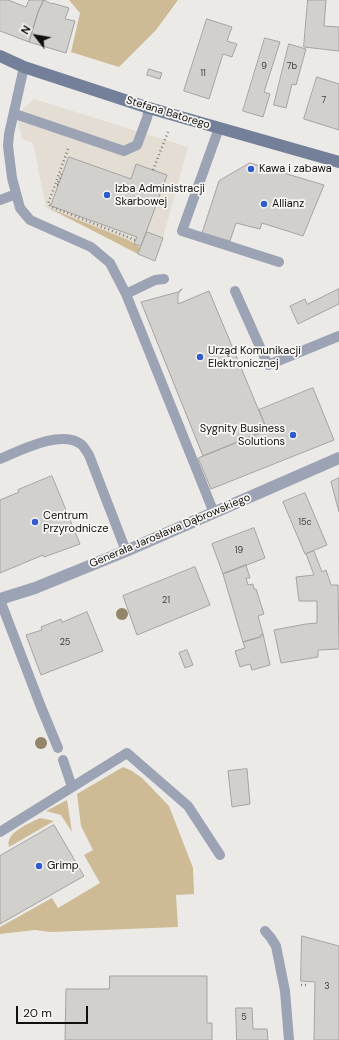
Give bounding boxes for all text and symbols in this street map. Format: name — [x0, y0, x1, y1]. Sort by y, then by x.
north arrow — [16, 16, 56, 56]
text: N — [18, 23, 34, 37]
house number: 9 — [261, 62, 267, 72]
house number: 7b — [287, 62, 297, 72]
house number: 11 — [200, 69, 206, 79]
street label: Stefana Batorego — [124, 94, 212, 132]
house number: 7 — [322, 96, 326, 106]
place label: Kawa i zabawa — [259, 162, 332, 176]
marker: Kawa i zabawa — [246, 164, 256, 174]
place label: Izba Administracji Skarbowej — [115, 182, 205, 208]
marker: Izba Administracji Skarbowej — [102, 190, 112, 200]
place label: Allianz — [272, 197, 304, 211]
marker: Allianz — [259, 199, 269, 209]
place label: Urząd Komunikacji Elektronicznej — [208, 344, 301, 370]
marker: Urząd Komunikacji Elektronicznej — [195, 352, 205, 362]
place label: Sygnity Business Solutions — [200, 422, 285, 448]
marker: Sygnity Business Solutions — [288, 430, 298, 440]
street label: Generała Jarosława Dąbrowskiego — [88, 491, 252, 571]
place label: Centrum Przyrodnicze — [43, 509, 108, 535]
marker: Centrum Przyrodnicze — [30, 517, 40, 527]
house number: 15c — [298, 518, 312, 528]
house number: 19 — [235, 546, 243, 556]
house number: 21 — [162, 596, 170, 606]
house number: 25 — [60, 638, 70, 648]
place label: Grimp — [47, 859, 79, 873]
marker: Grimp — [34, 861, 44, 871]
house number: 3 — [324, 982, 330, 992]
scale bar — [18, 998, 90, 1024]
text: 20 m — [23, 1005, 52, 1021]
house number: 5 — [241, 1013, 247, 1023]

